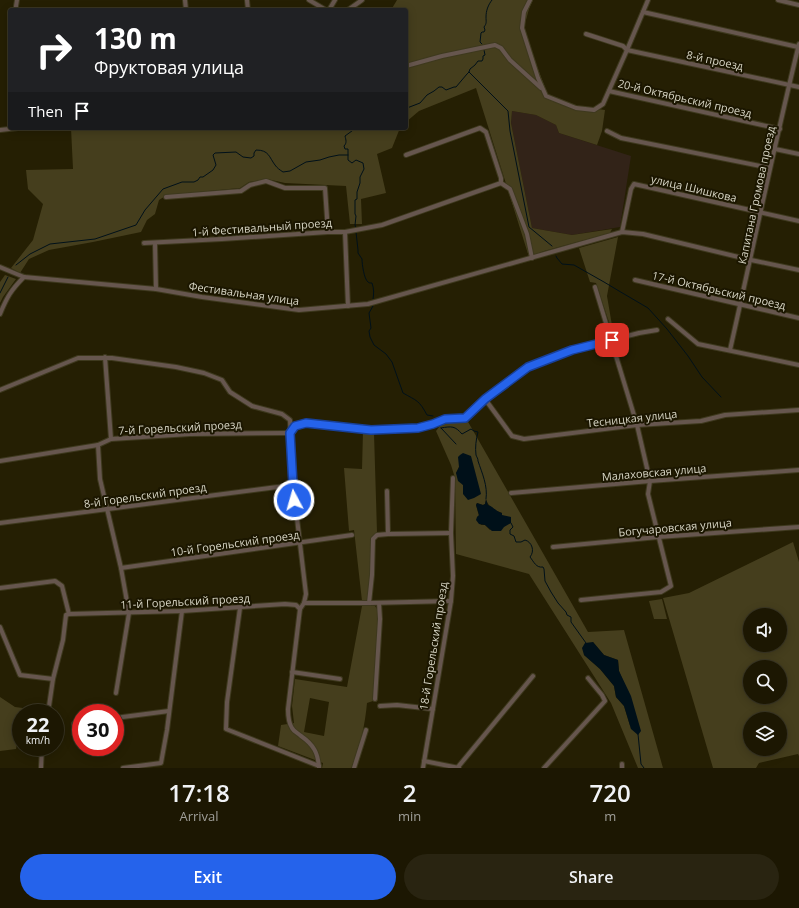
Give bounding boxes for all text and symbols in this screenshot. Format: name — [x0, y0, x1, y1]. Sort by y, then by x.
text: 130 m — [94, 19, 177, 57]
icon: right — [28, 24, 80, 76]
street label: 8-й проезд — [685, 47, 745, 73]
text: Фруктовая улица — [94, 55, 244, 79]
street label: 20-й Октябрьский проезд — [617, 75, 754, 121]
icon: arrive — [71, 100, 93, 122]
text: Then — [28, 101, 63, 121]
street label: Капитана Громова проезд — [734, 124, 778, 265]
street label: улица Шишкова — [650, 171, 738, 205]
street label: 1-й Фестивальный проезд — [191, 215, 333, 239]
street label: 17-й Октябрьский проезд — [651, 267, 788, 313]
street label: Фестивальная улица — [188, 278, 300, 308]
pin — [595, 323, 629, 357]
icon: arrive — [601, 329, 623, 351]
street label: Тесницкая улица — [586, 406, 678, 430]
street label: 7-й Горельский проезд — [118, 416, 243, 438]
street label: Малаховская улица — [601, 460, 707, 484]
street label: 8-й Горельский проезд — [83, 479, 208, 511]
position arrow — [273, 479, 315, 521]
street label: Богучаровская улица — [618, 515, 732, 539]
street label: 10-й Горельский проезд — [170, 526, 301, 559]
street label: 18-й Горельский проезд — [415, 580, 451, 711]
street label: 11-й Горельский проезд — [120, 590, 251, 612]
map controls — [743, 608, 787, 756]
button: sound — [743, 608, 787, 652]
button: search — [743, 660, 787, 704]
speed limit sign: 30 — [72, 704, 124, 756]
text: 22 — [27, 711, 49, 738]
button: layers — [743, 712, 787, 756]
text: km/h — [26, 733, 50, 747]
text: 17:18 — [168, 776, 230, 809]
text: 2 — [403, 776, 417, 809]
text: 720 — [590, 776, 631, 809]
text: Arrival — [179, 807, 219, 825]
text: min — [398, 807, 421, 825]
text: m — [604, 807, 616, 825]
button: Exit — [20, 854, 396, 900]
button: Share — [404, 854, 779, 900]

